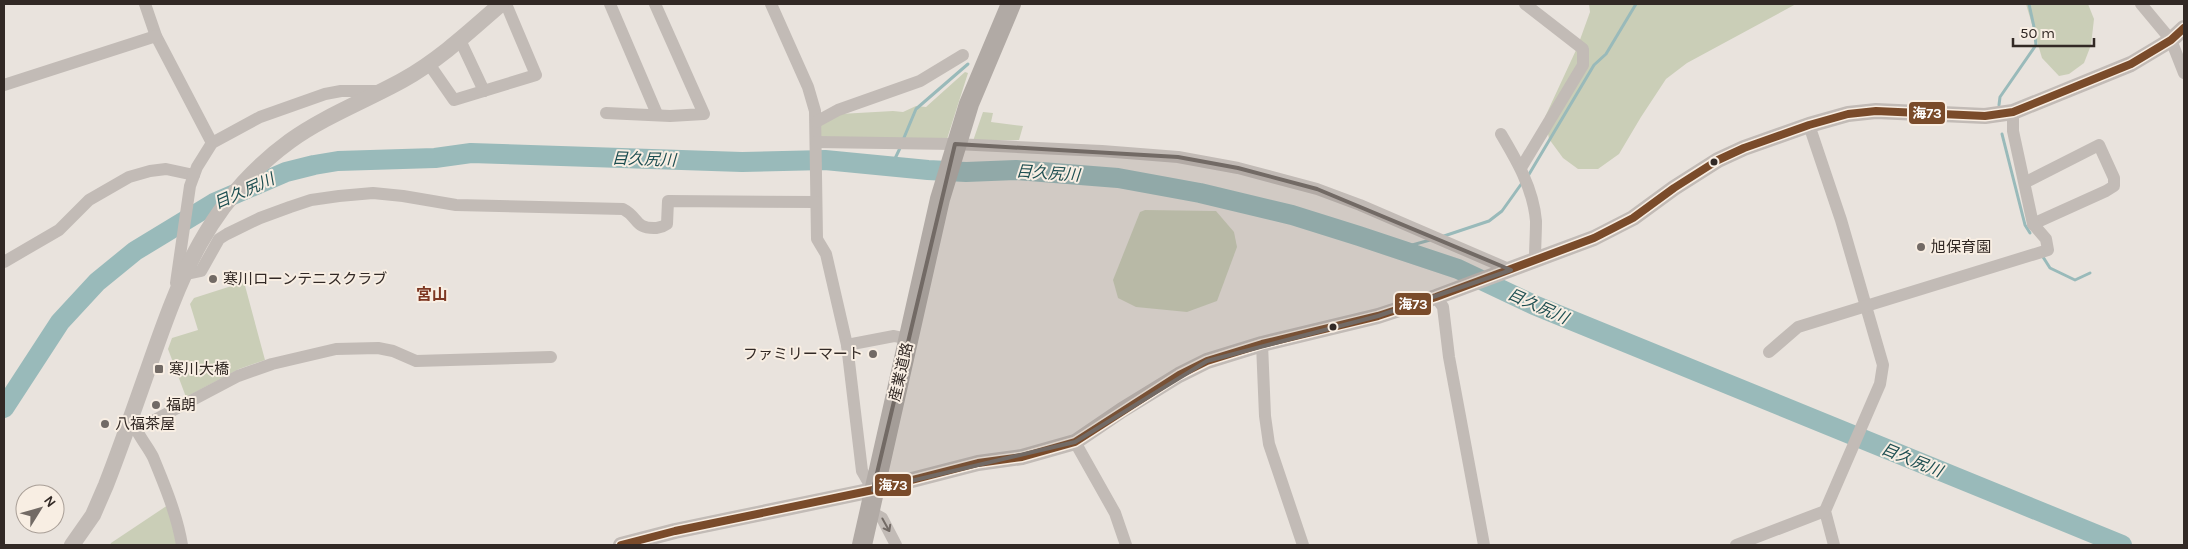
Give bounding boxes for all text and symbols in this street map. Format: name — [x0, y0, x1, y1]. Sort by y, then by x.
scale bar — [2013, 15, 2094, 47]
text: 50 m — [2020, 24, 2055, 42]
line badge: 海73 — [1908, 101, 1946, 125]
text: 海73 — [1912, 105, 1942, 122]
water label: 目久尻川 — [612, 148, 678, 170]
unlabelled marker — [1709, 157, 1719, 167]
water label: 目久尻川 — [1015, 161, 1083, 185]
water label: 目久尻川 — [211, 168, 279, 213]
place label: 旭保育園 — [1931, 238, 1991, 256]
marker: 旭保育園 — [1915, 241, 1927, 253]
place label: 寒川ローンテニスクラブ — [223, 270, 387, 288]
marker: 寒川ローンテニスクラブ — [207, 273, 219, 285]
water label: 目久尻川 — [1505, 284, 1573, 329]
district label: 宮山 — [416, 285, 448, 304]
line badge: 海73 — [1394, 292, 1432, 316]
text: 海73 — [1398, 296, 1428, 313]
unlabelled marker — [1328, 322, 1338, 332]
street label: 産業道路 — [885, 341, 917, 403]
place label: ファミリーマート — [743, 345, 863, 363]
marker: ファミリーマート — [867, 348, 879, 360]
place label: 寒川大橋 — [169, 360, 229, 378]
marker: 寒川大橋 — [153, 363, 165, 375]
place label: 福朗 — [166, 396, 196, 414]
marker: 福朗 — [150, 399, 162, 411]
place label: 八福茶屋 — [115, 415, 175, 433]
marker: 八福茶屋 — [99, 418, 111, 430]
water label: 目久尻川 — [1879, 439, 1947, 482]
line badge: 海73 — [874, 473, 912, 497]
text: 海73 — [878, 477, 908, 494]
north arrow — [15, 484, 65, 534]
text: N — [40, 492, 60, 511]
one-way arrow — [881, 518, 891, 532]

